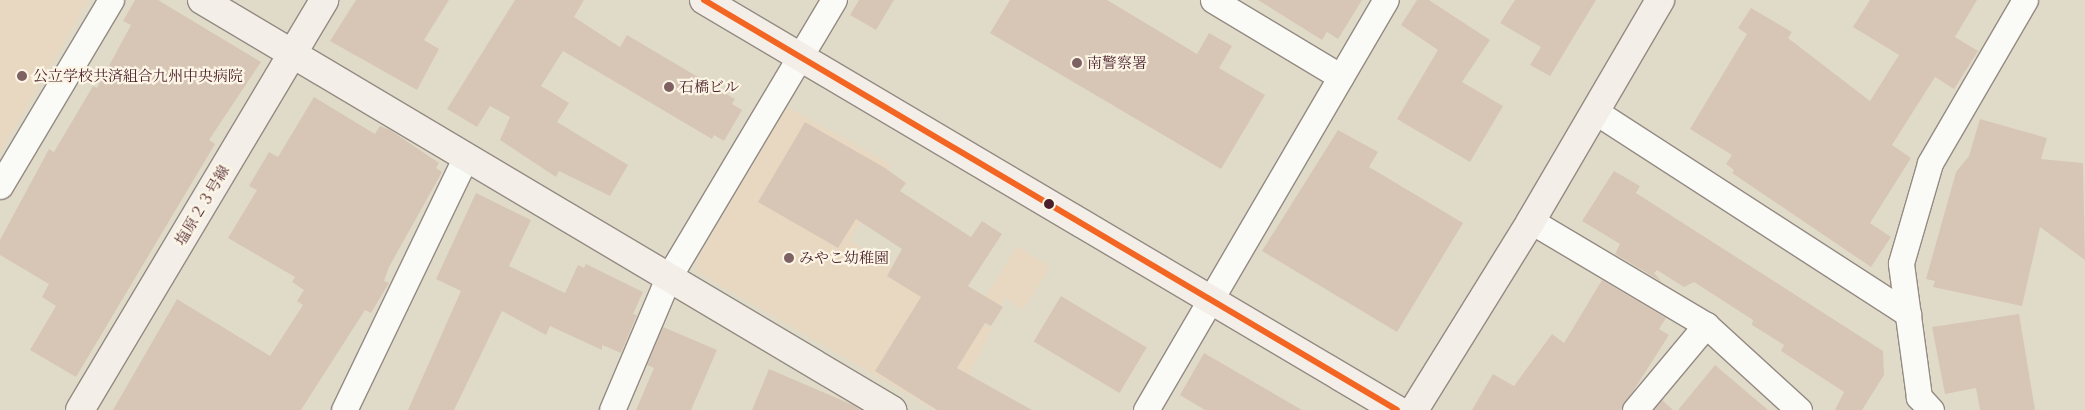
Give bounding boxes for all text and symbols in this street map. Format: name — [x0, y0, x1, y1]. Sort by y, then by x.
place label: 南警察署 — [1087, 54, 1147, 72]
marker: 南警察署 — [1071, 57, 1083, 69]
place label: 公立学校共済組合九州中央病院 — [33, 67, 243, 85]
marker: 公立学校共済組合九州中央病院 — [15, 69, 29, 83]
place label: 石橋ビル — [679, 78, 739, 96]
marker: 石橋ビル — [663, 81, 675, 93]
street label: 塩原２３号線 — [171, 162, 233, 248]
unlabelled marker — [1044, 199, 1054, 209]
place label: みやこ幼稚園 — [799, 249, 889, 267]
marker: みやこ幼稚園 — [783, 252, 795, 264]

